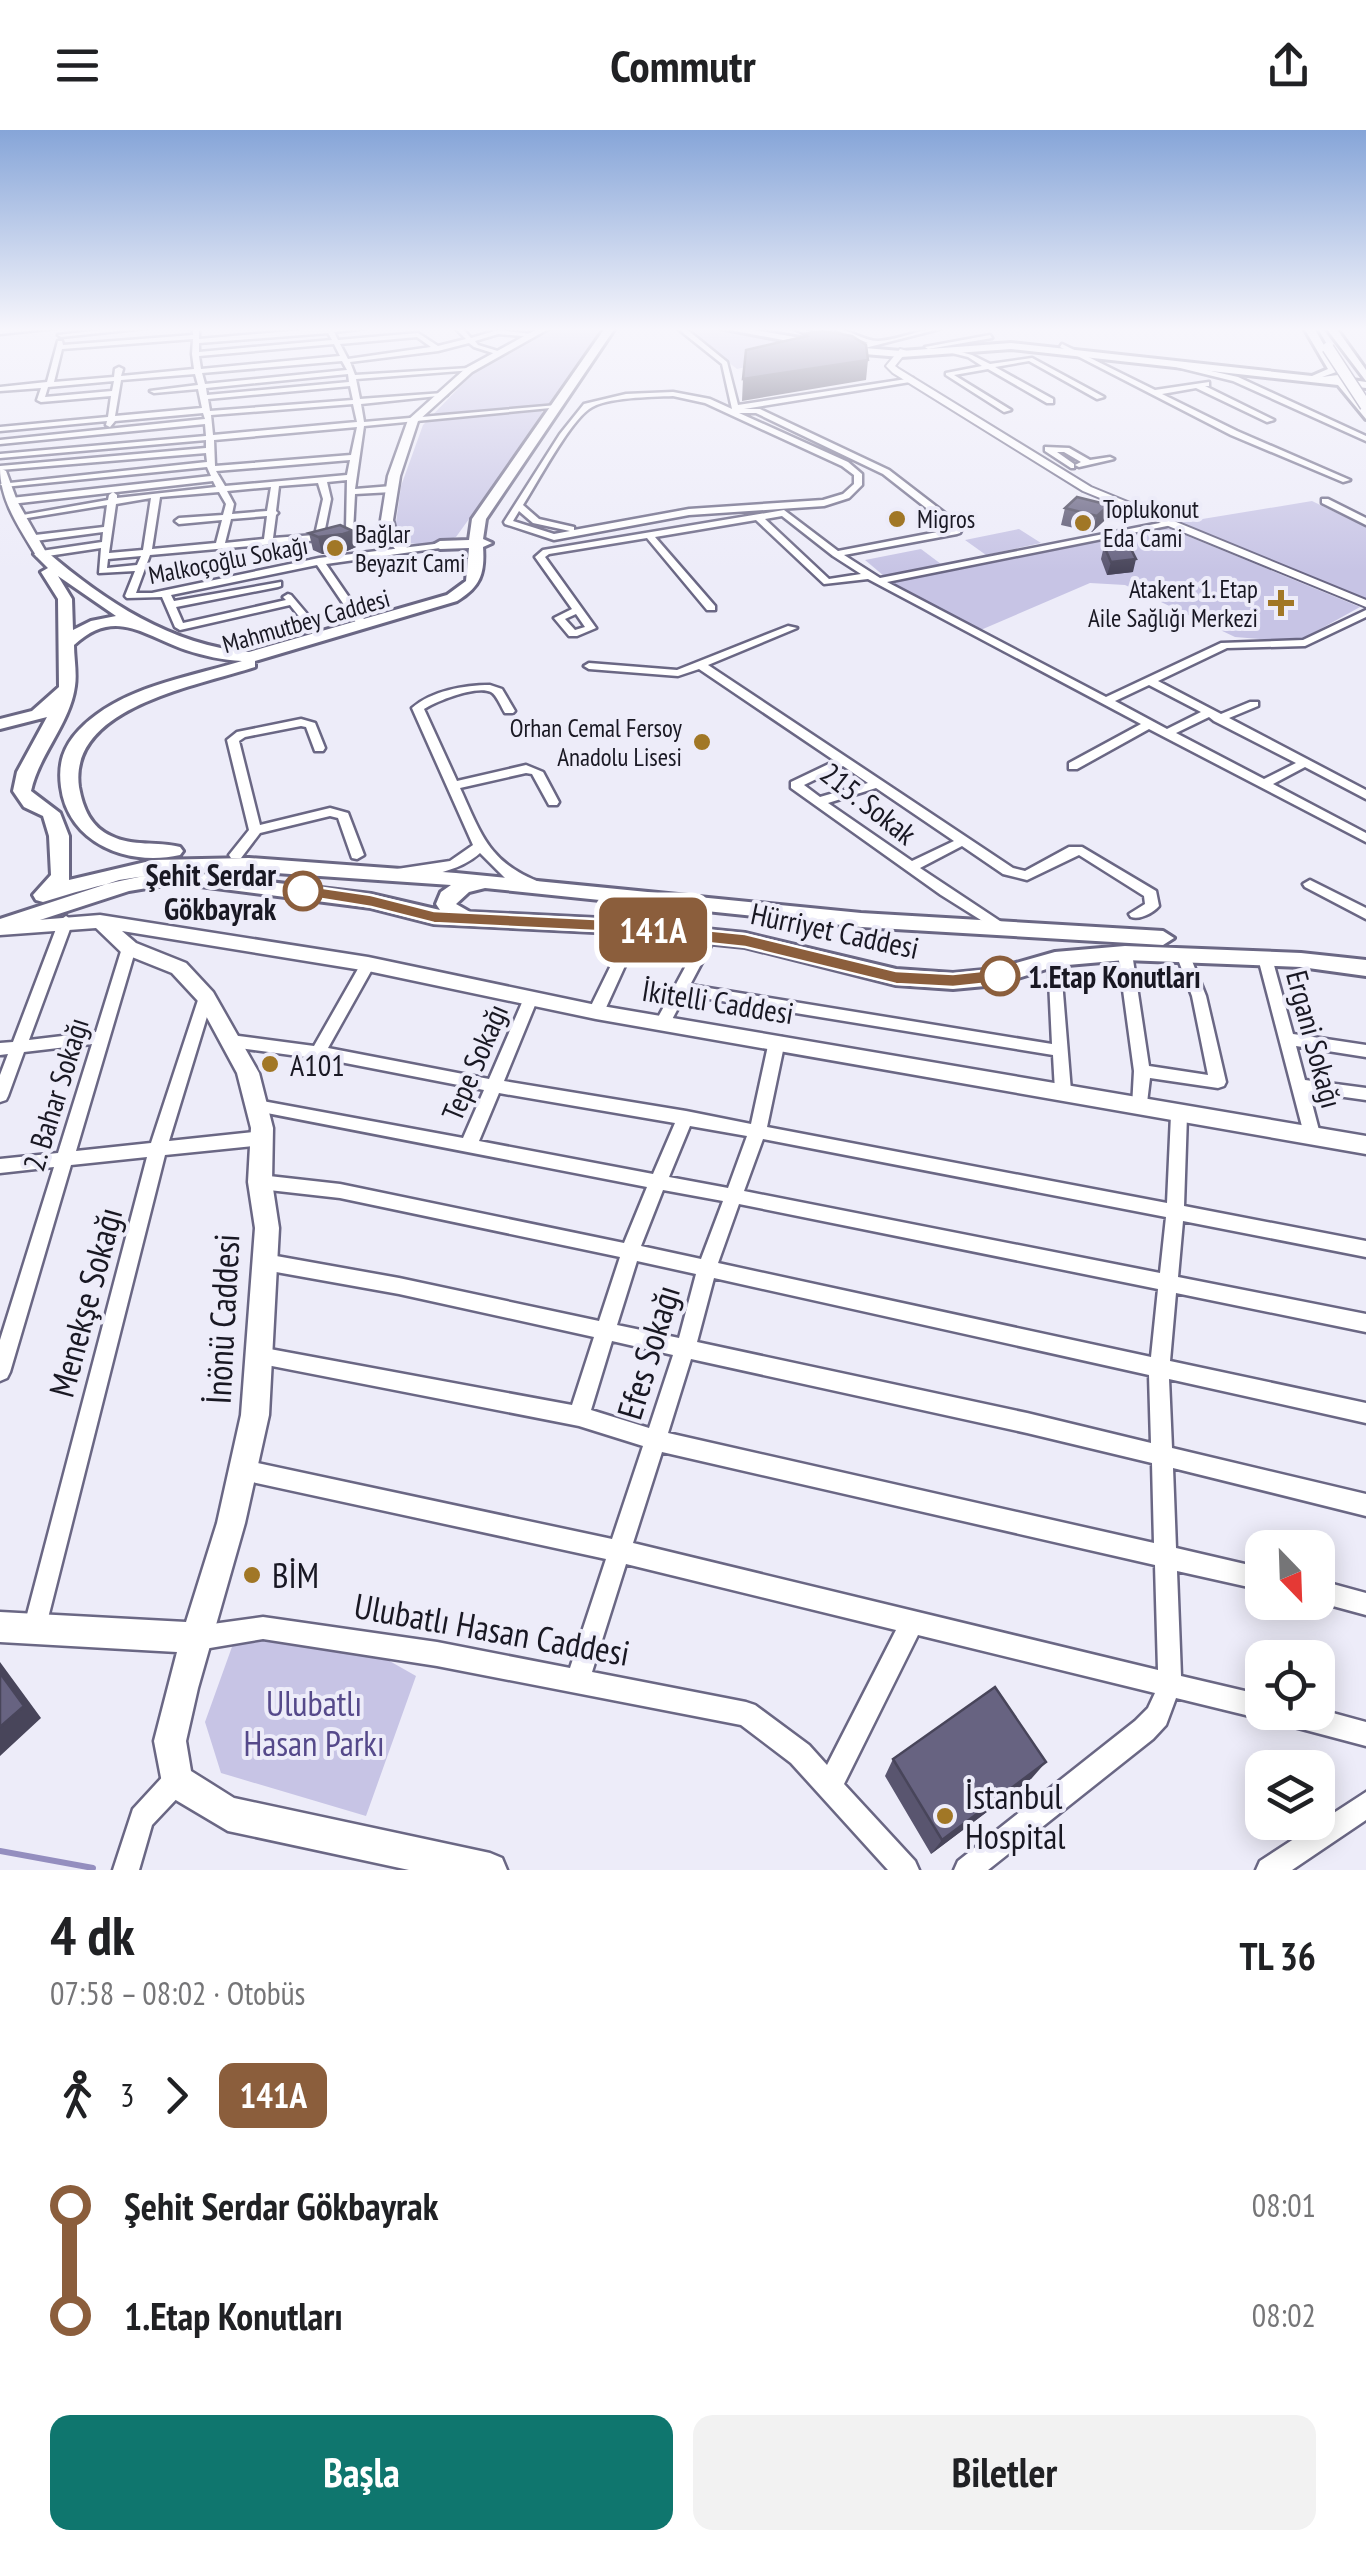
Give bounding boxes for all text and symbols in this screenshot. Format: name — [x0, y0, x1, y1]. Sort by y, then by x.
text: Commutr — [610, 36, 756, 94]
icon: menu — [50, 38, 105, 93]
icon: share — [1261, 38, 1316, 93]
place label: Toplukonut Eda Cami — [1103, 493, 1199, 554]
place label: Migros — [917, 503, 975, 535]
marker: Migros — [886, 508, 908, 530]
marker: Toplukonut Eda Cami — [1072, 512, 1094, 534]
place label: Bağlar Beyazıt Cami — [355, 518, 466, 579]
street label: Malkoçoğlu Sokağı — [146, 529, 310, 591]
marker: Bağlar Beyazıt Cami — [324, 537, 346, 559]
place label: Atakent 1. Etap Aile Sağlığı Merkezi — [1088, 573, 1258, 634]
street label: Mahmutbey Caddesi — [219, 582, 393, 660]
marker: Atakent 1. Etap Aile Sağlığı Merkezi — [1268, 590, 1294, 616]
place label: Orhan Cemal Fersoy Anadolu Lisesi — [510, 712, 683, 773]
marker: Orhan Cemal Fersoy Anadolu Lisesi — [691, 731, 713, 753]
street label: 215. Sokak — [813, 753, 925, 853]
place label: Şehit Serdar Gökbayrak — [146, 855, 277, 928]
marker: Şehit Serdar Gökbayrak — [284, 872, 322, 910]
street label: Hürriyet Caddesi — [747, 893, 923, 967]
line badge: 141A — [583, 898, 723, 962]
text: 141A — [619, 907, 687, 953]
marker: 1.Etap Konutları — [981, 957, 1019, 995]
place label: 1.Etap Konutları — [1028, 957, 1201, 996]
street label: Ergani Sokağı — [1278, 966, 1352, 1112]
street label: İkitelli Caddesi — [640, 970, 796, 1032]
street label: Tepe Sokağı — [432, 998, 516, 1126]
street label: 2. Bahar Sokağı — [13, 1013, 97, 1175]
place label: A101 — [290, 1045, 345, 1084]
marker: A101 — [259, 1053, 281, 1075]
street label: Menekşe Sokağı — [38, 1202, 132, 1402]
street label: İnönü Caddesi — [195, 1233, 249, 1405]
street label: Efes Sokağı — [606, 1279, 690, 1425]
north arrow — [1245, 1530, 1335, 1620]
map controls — [1245, 1530, 1335, 1840]
place label: BİM — [272, 1552, 319, 1598]
marker: BİM — [241, 1564, 263, 1586]
street label: Ulubatlı Hasan Caddesi — [351, 1582, 633, 1676]
button: locate — [1245, 1640, 1335, 1730]
park label: Ulubatlı Hasan Parkı — [244, 1680, 384, 1766]
button: layers — [1245, 1750, 1335, 1840]
place label: İstanbul Hospital — [965, 1773, 1065, 1859]
marker: İstanbul Hospital — [934, 1805, 956, 1827]
text: 4 dk — [50, 1899, 135, 1970]
text: TL 36 — [1239, 1931, 1316, 1980]
text: 07:58 – 08:02 · Otobüs — [50, 1972, 305, 2014]
icon: walk — [50, 2068, 105, 2123]
icon: forward — [149, 2068, 204, 2123]
text: 141A — [239, 2072, 307, 2118]
text: 3 — [120, 2074, 134, 2116]
text: Şehit Serdar Gökbayrak — [124, 2181, 438, 2230]
text: 08:01 — [1252, 2184, 1316, 2226]
text: 1.Etap Konutları — [124, 2291, 343, 2340]
text: 08:02 — [1252, 2294, 1316, 2336]
button: Başla — [50, 2415, 673, 2530]
button: Biletler — [693, 2415, 1316, 2530]

